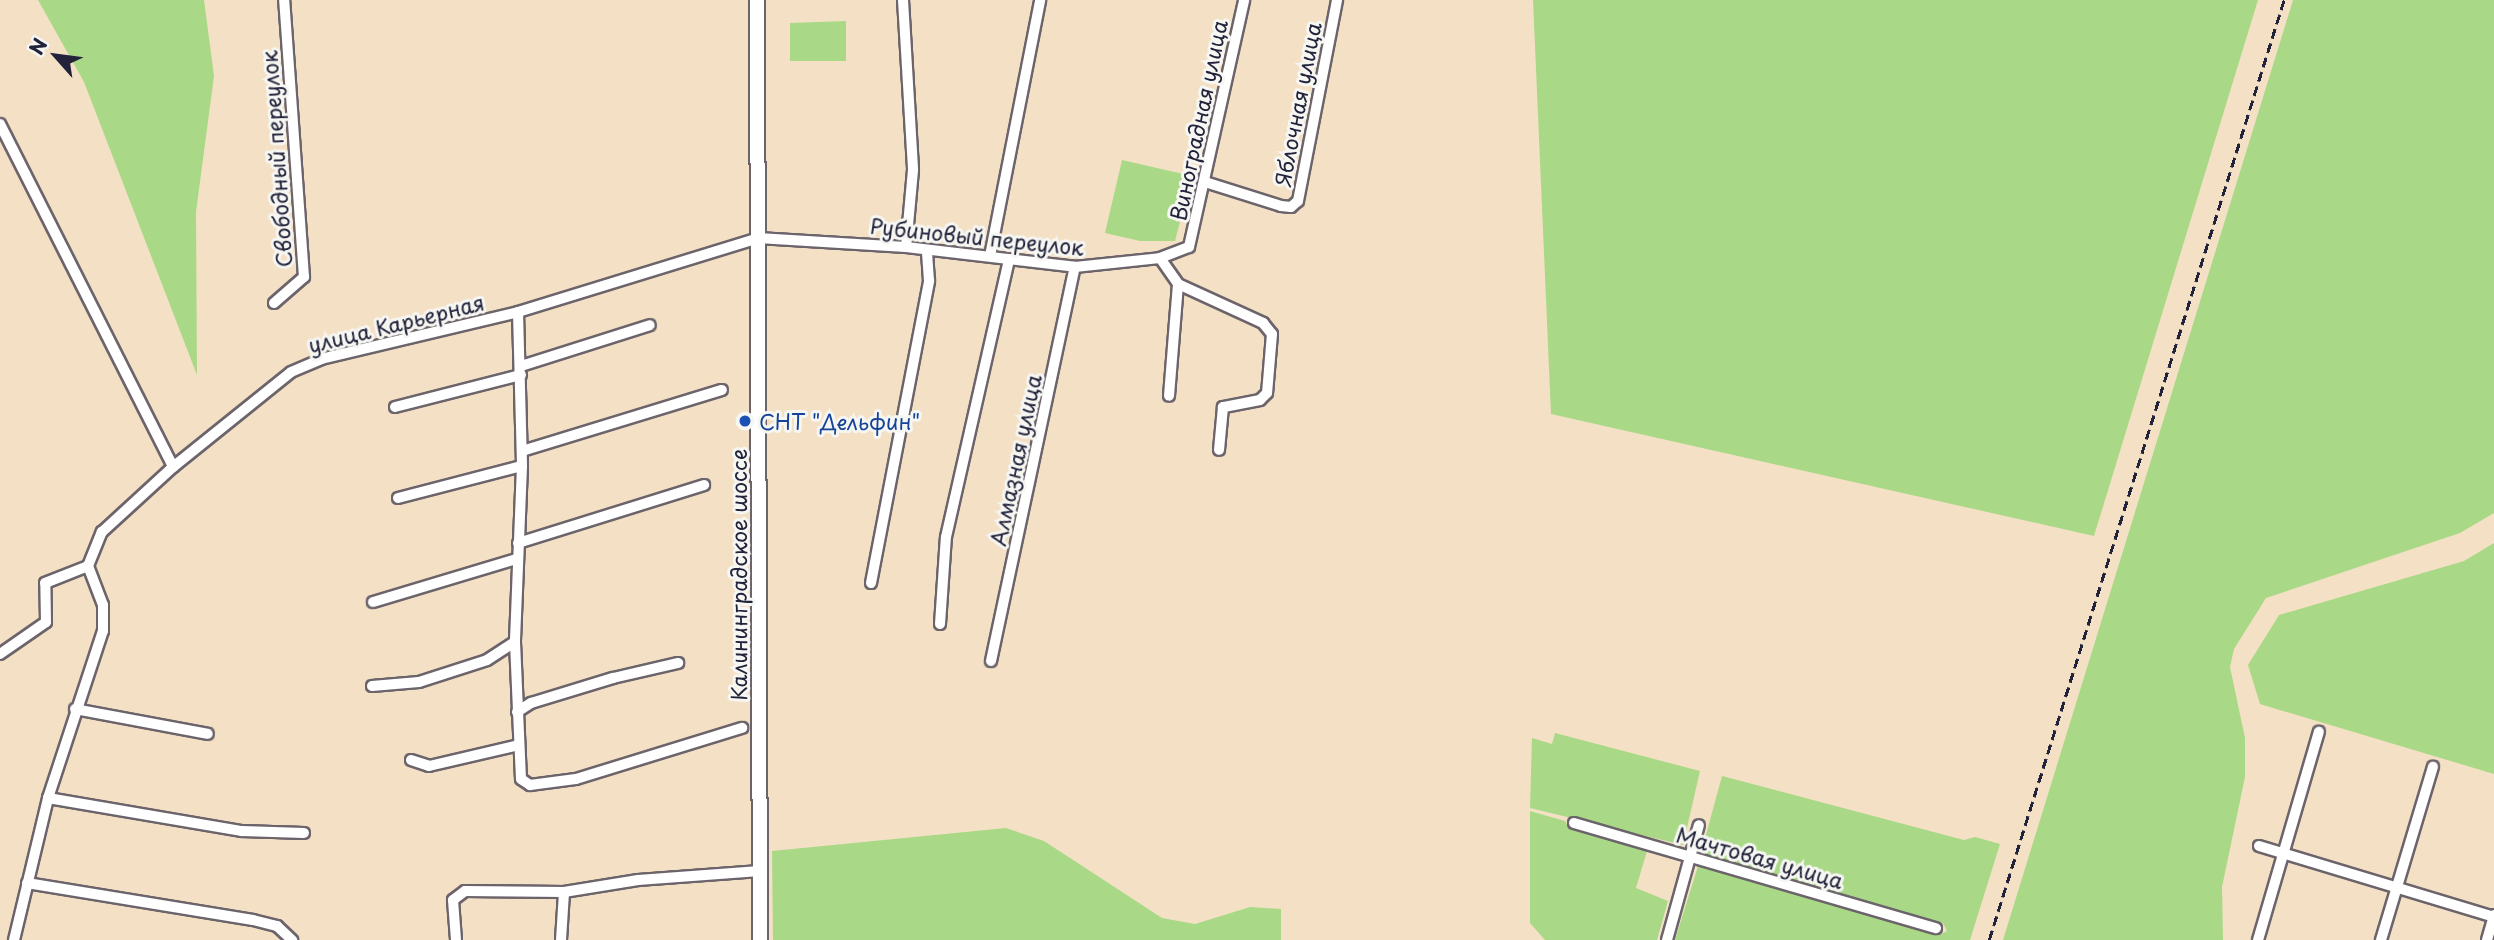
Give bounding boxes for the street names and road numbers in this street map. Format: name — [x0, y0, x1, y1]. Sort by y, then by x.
street label: Виноградная улица — [1164, 17, 1232, 223]
street label: Яблочная улица — [1269, 19, 1325, 189]
street label: Свободный переулок — [256, 50, 296, 268]
street label: Рубиновый переулок — [869, 212, 1085, 260]
street label: улица Карьерная — [305, 289, 487, 357]
street label: Алмазная улица — [984, 371, 1046, 549]
street label: Калининградское шоссе — [725, 449, 751, 701]
street label: Мачтовая улица — [1673, 821, 1847, 893]

